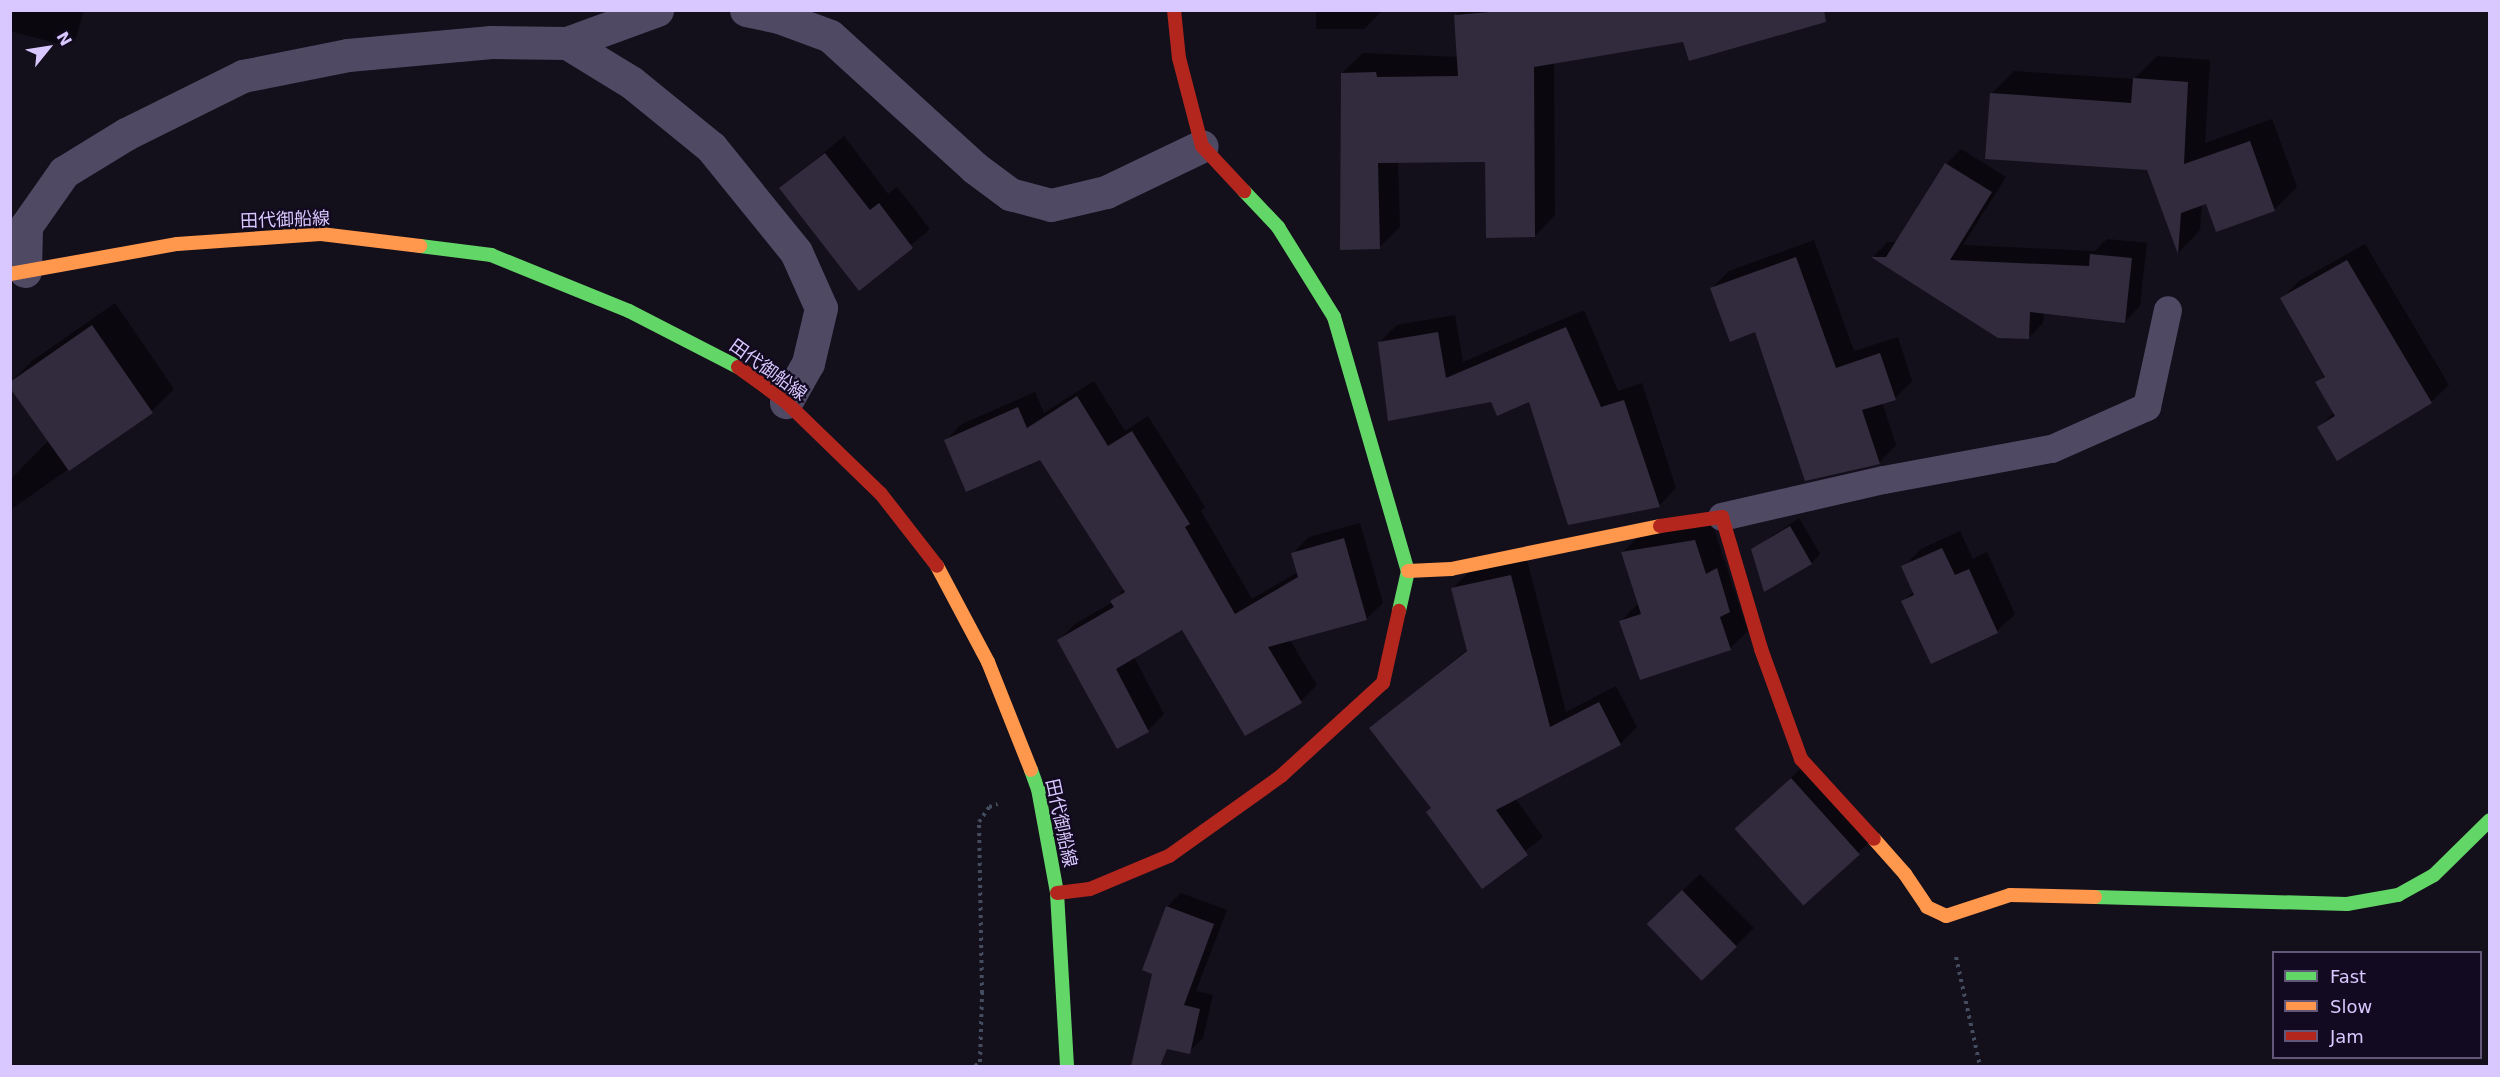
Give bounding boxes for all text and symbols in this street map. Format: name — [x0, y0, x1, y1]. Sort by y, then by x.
north arrow — [18, 18, 78, 78]
text: N — [52, 28, 76, 49]
street label: 田代御船線 — [240, 208, 330, 232]
street label: 田代御船線 — [725, 335, 811, 405]
street label: 田代御船線 — [1041, 777, 1081, 869]
legend — [2272, 951, 2482, 1059]
text: Fast — [2330, 966, 2366, 987]
text: Slow — [2330, 996, 2372, 1017]
text: Jam — [2330, 1026, 2364, 1047]

